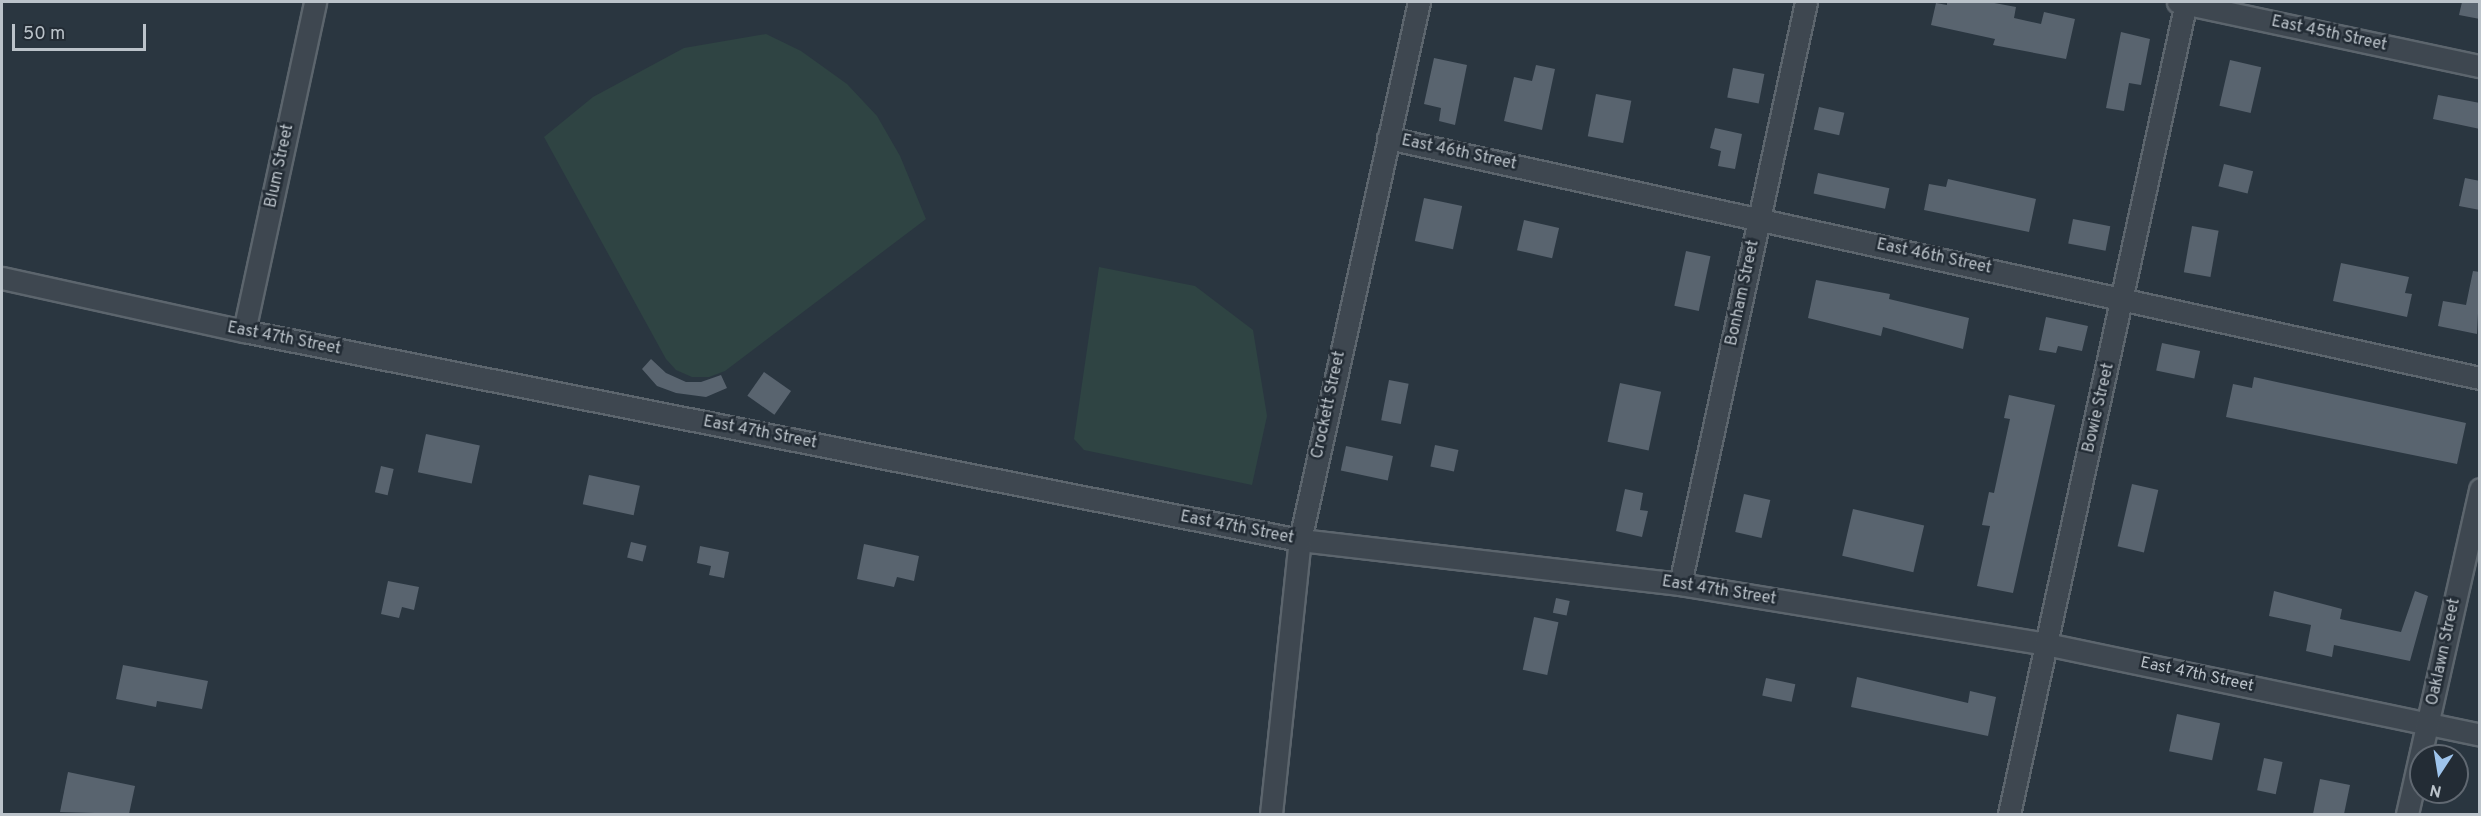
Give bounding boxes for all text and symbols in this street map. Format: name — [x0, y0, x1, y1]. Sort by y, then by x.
scale bar — [15, 12, 148, 50]
street label: East 45th Street — [2270, 12, 2388, 56]
text: 50 m — [23, 23, 65, 46]
street label: Blum Street — [262, 122, 298, 210]
street label: East 46th Street — [1400, 131, 1518, 175]
street label: East 46th Street — [1875, 235, 1993, 279]
street label: Bonham Street — [1722, 238, 1764, 348]
street label: East 47th Street — [226, 319, 342, 359]
street label: Crockett Street — [1308, 349, 1350, 461]
street label: Bowie Street — [2079, 361, 2119, 455]
street label: East 47th Street — [702, 413, 818, 453]
street label: East 47th Street — [1179, 508, 1295, 548]
street label: East 47th Street — [1661, 573, 1777, 609]
street label: Oaklawn Street — [2423, 597, 2465, 707]
street label: East 47th Street — [2139, 654, 2255, 696]
north arrow — [2409, 744, 2469, 804]
text: N — [2428, 779, 2443, 801]

